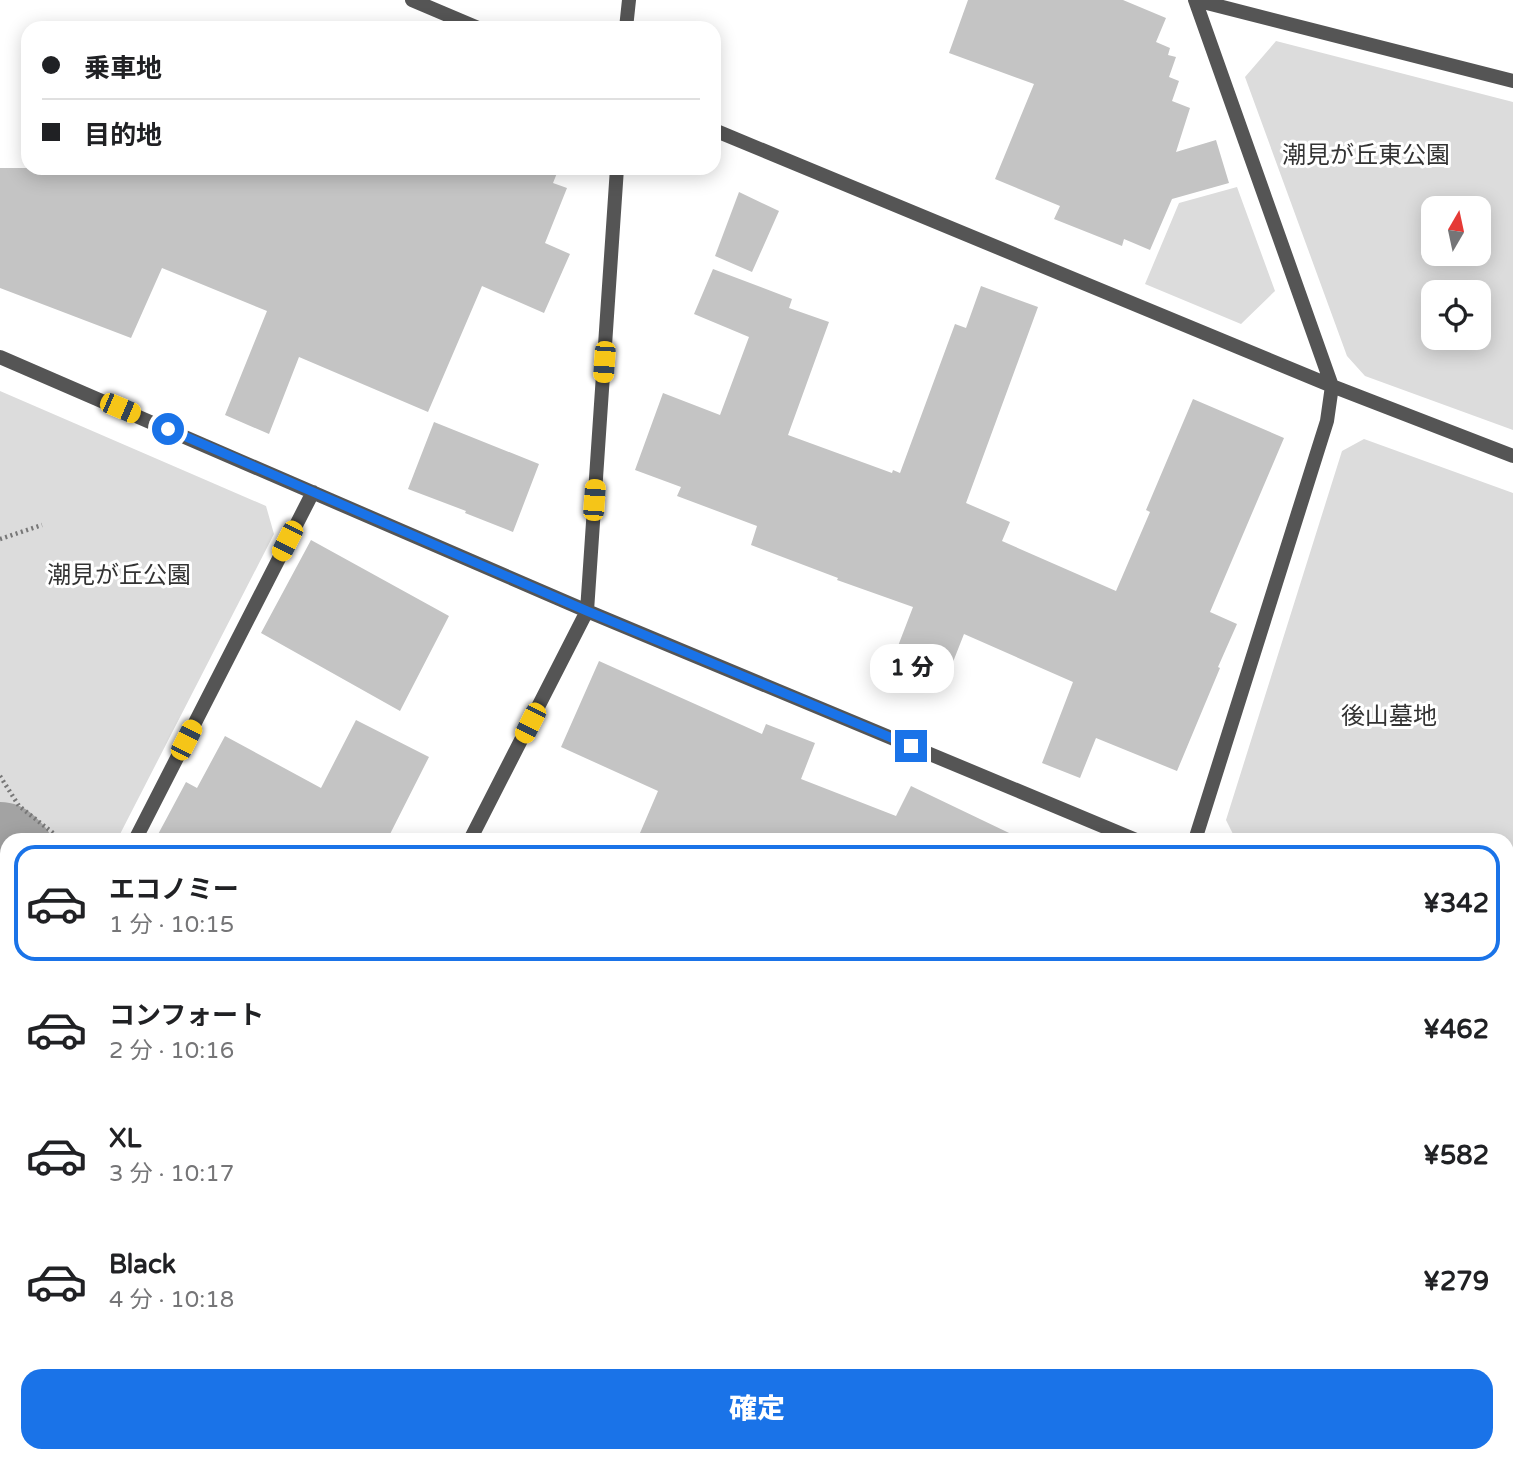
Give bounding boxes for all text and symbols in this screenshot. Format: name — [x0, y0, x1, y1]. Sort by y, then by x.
text: 乗車地 — [84, 53, 162, 84]
text: 目的地 — [84, 120, 162, 151]
park label: 潮見が丘東公園 — [1282, 141, 1450, 170]
north arrow — [1421, 196, 1491, 266]
map controls — [1421, 196, 1491, 350]
button: locate — [1421, 280, 1491, 350]
car — [593, 340, 616, 384]
car — [97, 390, 144, 426]
route start — [152, 413, 184, 445]
car — [583, 478, 606, 522]
car — [269, 518, 306, 564]
park label: 潮見が丘公園 — [47, 561, 191, 590]
callout: 1 分 — [869, 644, 953, 694]
text: 1 分 — [890, 654, 934, 682]
car — [512, 700, 549, 746]
park label: 後山墓地 — [1341, 702, 1437, 731]
car — [168, 717, 205, 763]
route end — [895, 730, 927, 762]
icon: car — [25, 872, 88, 935]
text: エコノミー — [109, 874, 239, 905]
text: ¥342 — [1423, 888, 1489, 919]
text: 1 分 · 10:15 — [109, 911, 234, 939]
icon: car — [25, 998, 88, 1061]
text: コンフォート — [109, 1000, 264, 1031]
text: ¥462 — [1423, 1014, 1489, 1045]
text: 2 分 · 10:16 — [109, 1037, 234, 1065]
text: XL — [109, 1123, 141, 1154]
icon: car — [25, 1124, 88, 1187]
text: ¥582 — [1423, 1140, 1489, 1171]
text: 3 分 · 10:17 — [109, 1160, 234, 1188]
text: Black — [109, 1249, 176, 1280]
icon: car — [25, 1250, 88, 1313]
text: ¥279 — [1423, 1266, 1489, 1297]
text: 4 分 · 10:18 — [109, 1286, 234, 1314]
button: 確定 — [21, 1369, 1493, 1449]

